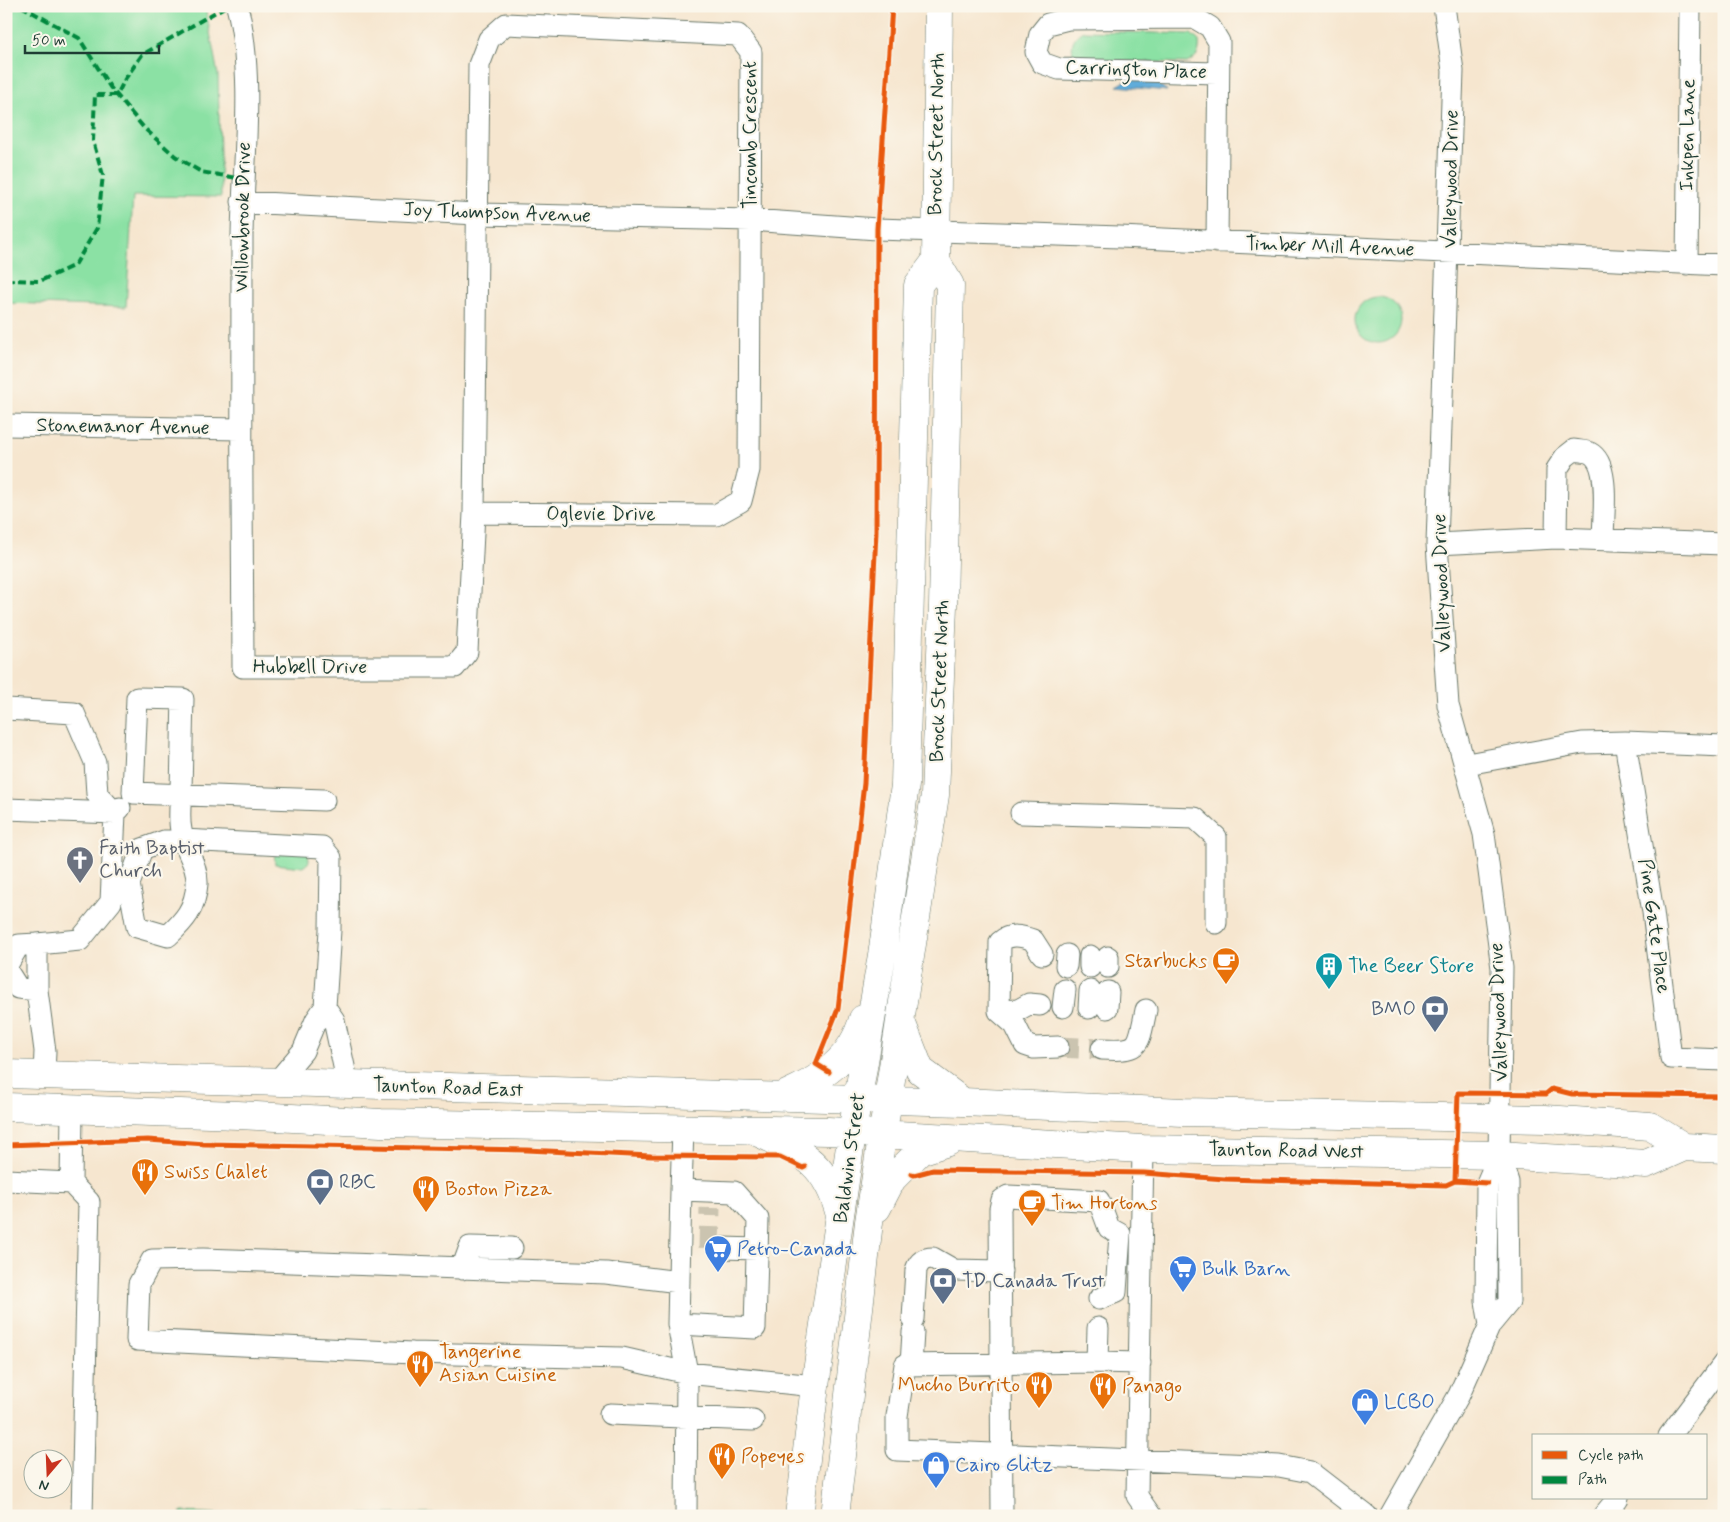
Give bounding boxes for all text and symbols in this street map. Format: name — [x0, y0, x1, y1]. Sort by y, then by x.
scale bar — [25, 22, 159, 54]
text: 50 m — [32, 31, 66, 51]
street label: Brock Street North — [922, 52, 952, 216]
street label: Carrington Place — [1065, 54, 1207, 88]
street label: Tincomb Crescent — [737, 61, 764, 209]
street label: Inkpen Lane — [1674, 78, 1702, 191]
street label: Valleywood Drive — [1436, 109, 1466, 249]
street label: Willowbrook Drive — [228, 142, 258, 292]
street label: Joy Thompson Avenue — [403, 196, 591, 230]
street label: Timber Mill Avenue — [1245, 231, 1415, 263]
street label: Stonemanor Avenue — [36, 412, 210, 442]
street label: Oglevie Drive — [546, 501, 656, 528]
street label: Valleywood Drive — [1426, 513, 1458, 653]
street label: Brock Street North — [924, 599, 956, 763]
street label: Hubbell Drive — [253, 654, 367, 681]
place label: Faith Baptist Church — [99, 835, 205, 885]
church icon: Faith Baptist Church — [65, 845, 95, 884]
street label: Pine Gate Place — [1631, 857, 1677, 995]
street label: Valleywood Drive — [1483, 942, 1515, 1082]
cafe icon: Starbucks — [1211, 946, 1241, 985]
place label: Starbucks — [1125, 948, 1207, 975]
building icon: The Beer Store — [1314, 951, 1344, 990]
place label: The Beer Store — [1348, 953, 1474, 980]
bank icon: BMO — [1420, 994, 1450, 1033]
place label: BMO — [1371, 996, 1416, 1023]
street label: Taunton Road East — [372, 1072, 524, 1104]
street label: Baldwin Street — [827, 1091, 873, 1225]
street label: Taunton Road West — [1208, 1136, 1364, 1166]
restaurant icon: Swiss Chalet — [130, 1157, 160, 1196]
place label: Swiss Chalet — [164, 1159, 268, 1186]
bank icon: RBC — [305, 1167, 335, 1206]
place label: RBC — [339, 1169, 376, 1196]
restaurant icon: Boston Pizza — [411, 1174, 441, 1213]
place label: Boston Pizza — [445, 1176, 553, 1203]
cafe icon: Tim Hortons — [1017, 1188, 1047, 1227]
place label: Tim Hortons — [1051, 1190, 1158, 1217]
supermarket icon: Petro-Canada — [703, 1234, 733, 1273]
place label: Petro-Canada — [737, 1236, 857, 1263]
supermarket icon: Bulk Barn — [1168, 1254, 1198, 1293]
place label: Bulk Barn — [1202, 1256, 1291, 1283]
bank icon: TD Canada Trust — [928, 1266, 958, 1305]
place label: TD Canada Trust — [962, 1268, 1104, 1295]
place label: Tangerine Asian Cuisine — [439, 1339, 557, 1389]
restaurant icon: Tangerine Asian Cuisine — [405, 1349, 435, 1388]
restaurant icon: Mucho Burrito — [1024, 1370, 1054, 1409]
restaurant icon: Panago — [1088, 1371, 1118, 1410]
place label: Mucho Burrito — [898, 1372, 1020, 1399]
place label: Panago — [1122, 1373, 1182, 1401]
shop icon: LCBO — [1350, 1387, 1380, 1426]
place label: LCBO — [1384, 1389, 1435, 1416]
legend — [1532, 1434, 1708, 1500]
restaurant icon: Popeyes — [707, 1441, 737, 1480]
place label: Popeyes — [741, 1443, 805, 1470]
text: Cycle path — [1578, 1446, 1643, 1466]
north arrow — [22, 1450, 72, 1500]
shop icon: Cairo Glitz — [921, 1450, 951, 1489]
place label: Cairo Glitz — [955, 1452, 1053, 1479]
text: Path — [1578, 1470, 1607, 1490]
text: N — [37, 1475, 51, 1495]

